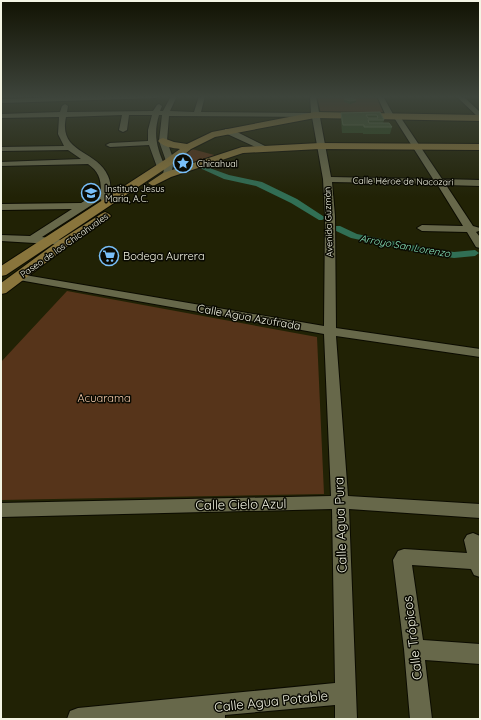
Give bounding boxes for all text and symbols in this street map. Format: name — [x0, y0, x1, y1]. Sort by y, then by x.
place icon: Chicahual — [172, 152, 194, 174]
place label: Chicahual — [197, 158, 238, 169]
street label: Calle Héroe de Nacozari — [352, 175, 454, 187]
school or university icon: Instituto Jesus Maria, A.C. — [80, 182, 102, 204]
place label: Instituto Jesus Maria, A.C. — [105, 183, 165, 204]
street label: Avenida Guzmán — [321, 187, 335, 257]
street label: Paseo de los Chicahuales — [18, 210, 110, 280]
water label: Arroyo San Lorenzo — [359, 232, 452, 261]
supermarket icon: Bodega Aurrera — [98, 245, 120, 267]
place label: Bodega Aurrera — [123, 249, 205, 263]
street label: Calle Agua Azufrada — [196, 301, 302, 333]
park label: Acuarama — [77, 391, 131, 405]
street label: Calle Agua Pura — [330, 477, 350, 573]
street label: Calle Cielo Azul — [195, 495, 287, 513]
street label: Calle Trópicos — [399, 595, 425, 681]
street label: Calle Agua Potable — [213, 687, 329, 715]

